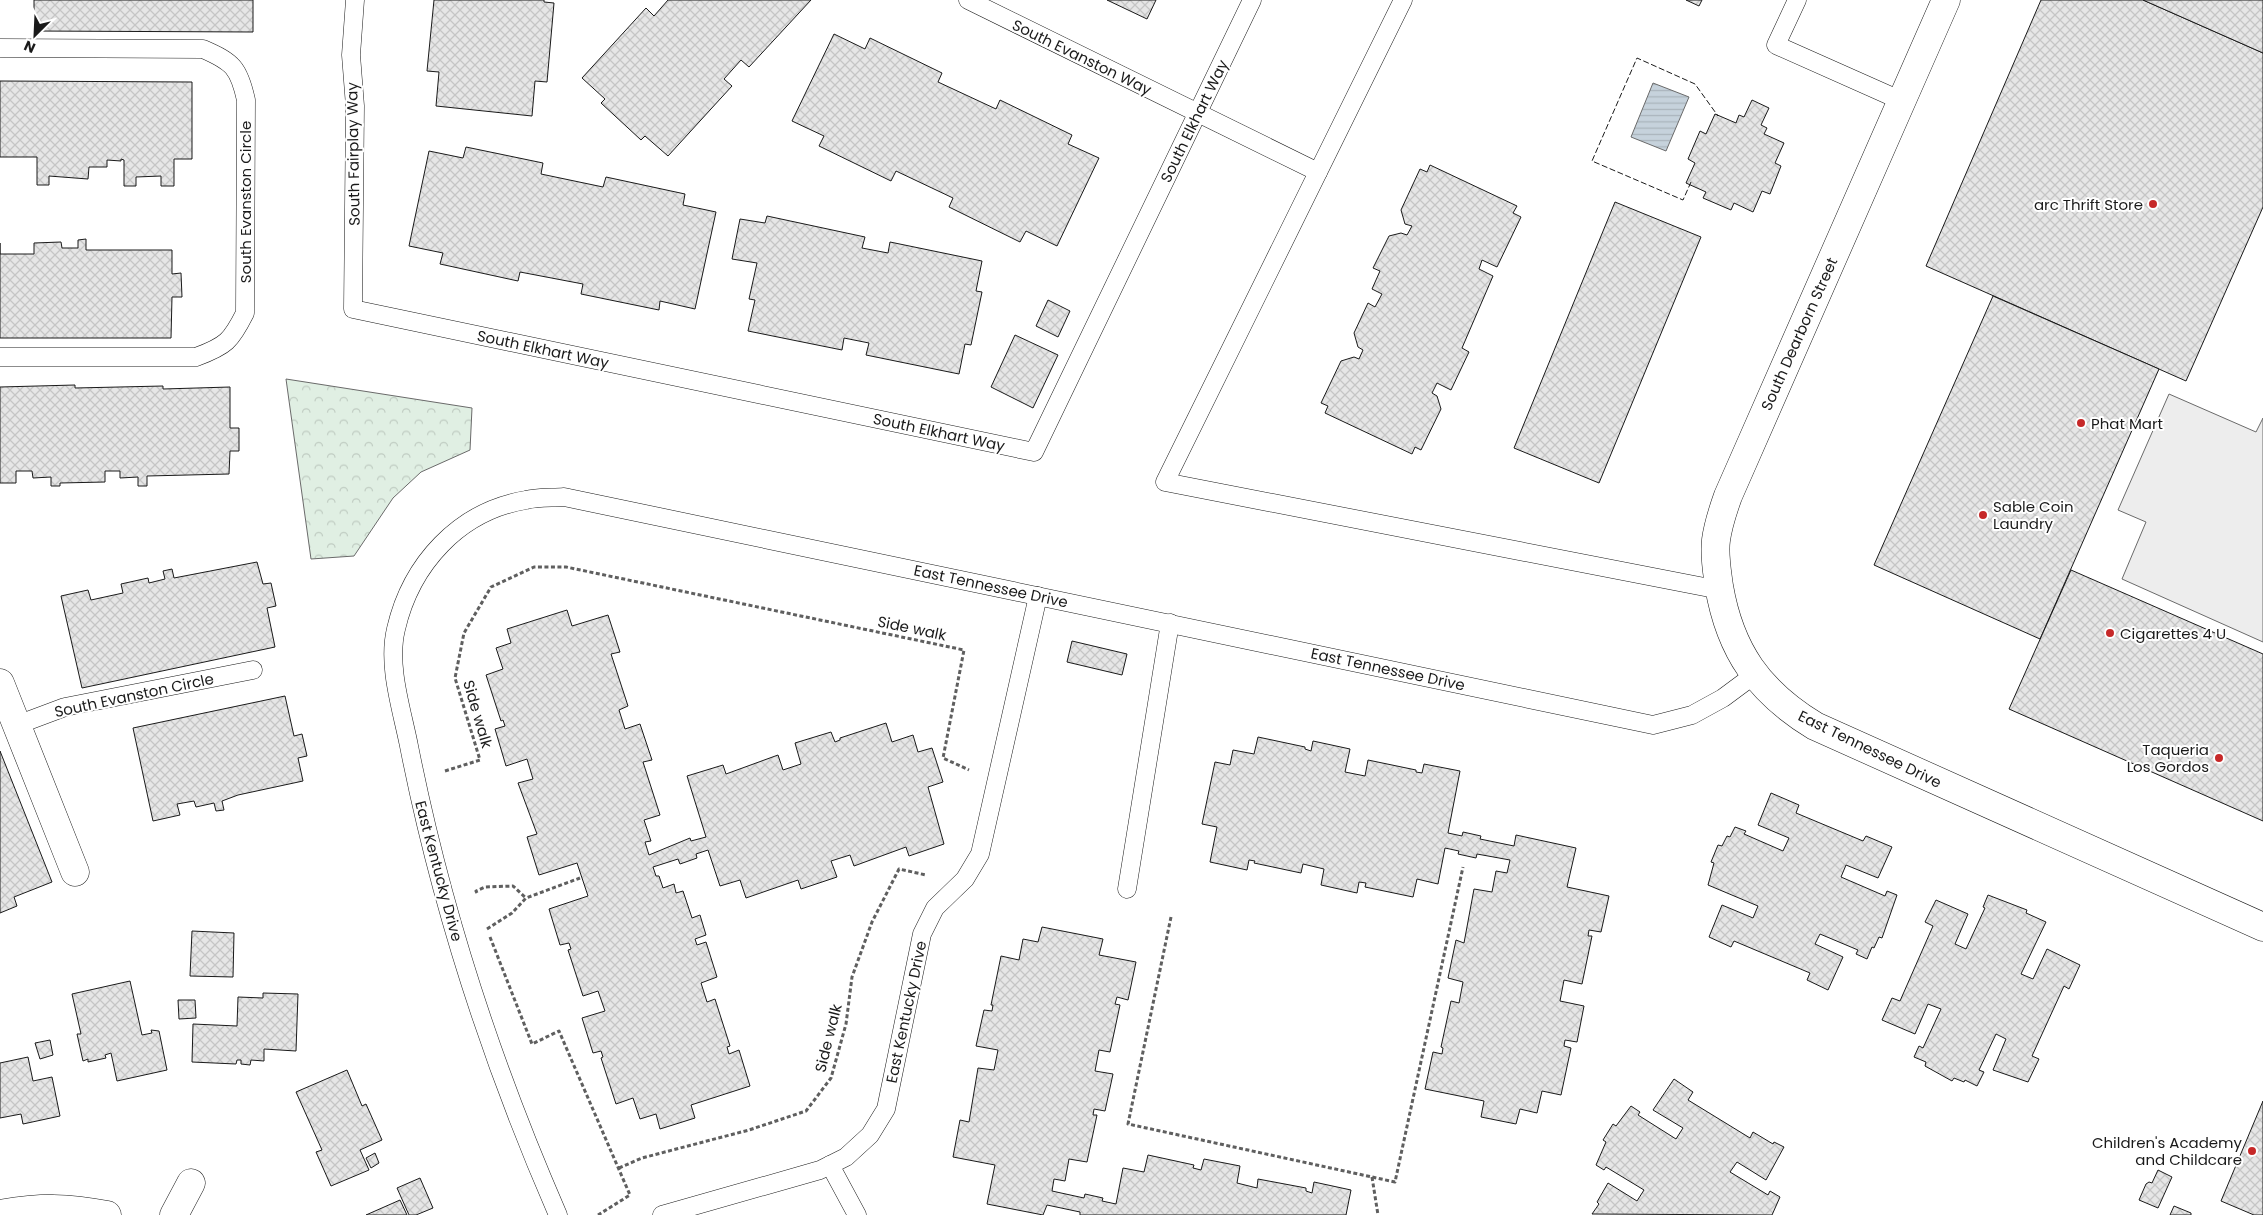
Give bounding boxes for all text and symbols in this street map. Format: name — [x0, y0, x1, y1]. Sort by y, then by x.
north arrow — [10, 10, 60, 60]
street label: South Evanston Way — [1009, 14, 1156, 100]
text: N — [21, 36, 39, 58]
street label: South Elkhart Way — [1155, 56, 1233, 186]
street label: South Fairplay Way — [341, 81, 365, 226]
street label: South Evanston Circle — [235, 121, 256, 283]
place label: arc Thrift Store — [2034, 194, 2143, 215]
marker: arc Thrift Store — [2147, 198, 2159, 210]
street label: South Dearborn Street — [1756, 254, 1842, 414]
street label: South Elkhart Way — [475, 325, 611, 373]
street label: South Elkhart Way — [871, 408, 1007, 456]
place label: Phat Mart — [2091, 413, 2163, 434]
marker: Phat Mart — [2075, 417, 2087, 429]
place label: Sable Coin Laundry — [1993, 496, 2074, 534]
marker: Sable Coin Laundry — [1977, 509, 1989, 521]
street label: East Tennessee Drive — [912, 559, 1070, 613]
street label: Side walk — [876, 610, 949, 646]
place label: Cigarettes 4 U — [2120, 623, 2226, 644]
marker: Cigarettes 4 U — [2104, 627, 2116, 639]
street label: East Tennessee Drive — [1309, 642, 1467, 696]
street label: South Evanston Circle — [52, 668, 216, 722]
street label: Side walk — [458, 678, 498, 751]
street label: East Tennessee Drive — [1795, 705, 1945, 793]
place label: Taqueria Los Gordos — [2127, 739, 2209, 777]
marker: Taqueria Los Gordos — [2213, 752, 2225, 764]
street label: East Kentucky Drive — [410, 798, 468, 944]
street label: East Kentucky Drive — [881, 939, 931, 1085]
street label: Side walk — [809, 1001, 847, 1074]
place label: Children's Academy and Childcare — [2092, 1132, 2243, 1170]
marker: Children's Academy and Childcare — [2246, 1145, 2258, 1157]

